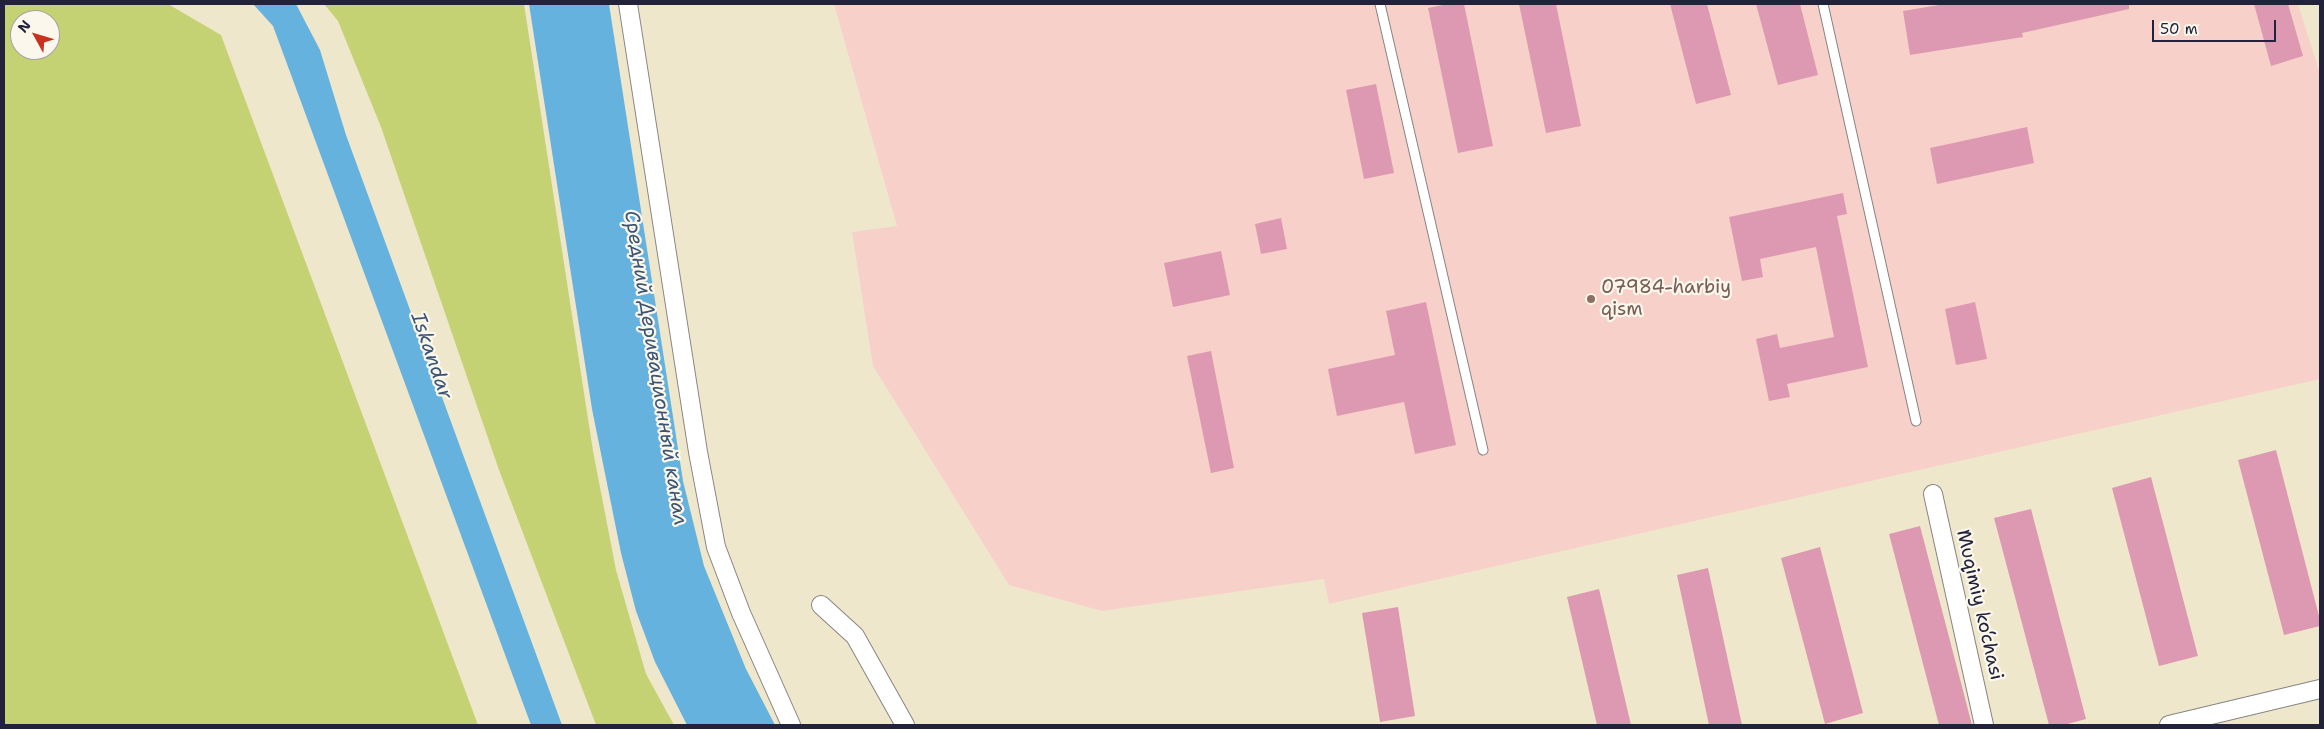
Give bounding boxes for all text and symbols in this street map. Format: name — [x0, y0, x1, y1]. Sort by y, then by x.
north arrow — [10, 10, 60, 60]
scale bar — [2154, 10, 2278, 42]
text: N — [14, 16, 35, 36]
text: 50 m — [2160, 19, 2198, 39]
water label: Средний Деривационный канал — [618, 209, 692, 527]
place label: 07984-harbiy qism — [1601, 277, 1731, 321]
marker: 07984-harbiy qism — [1585, 293, 1597, 305]
water label: Iskandar — [405, 309, 457, 403]
street label: Muqimiy ko‘chasi — [1951, 528, 2007, 682]

